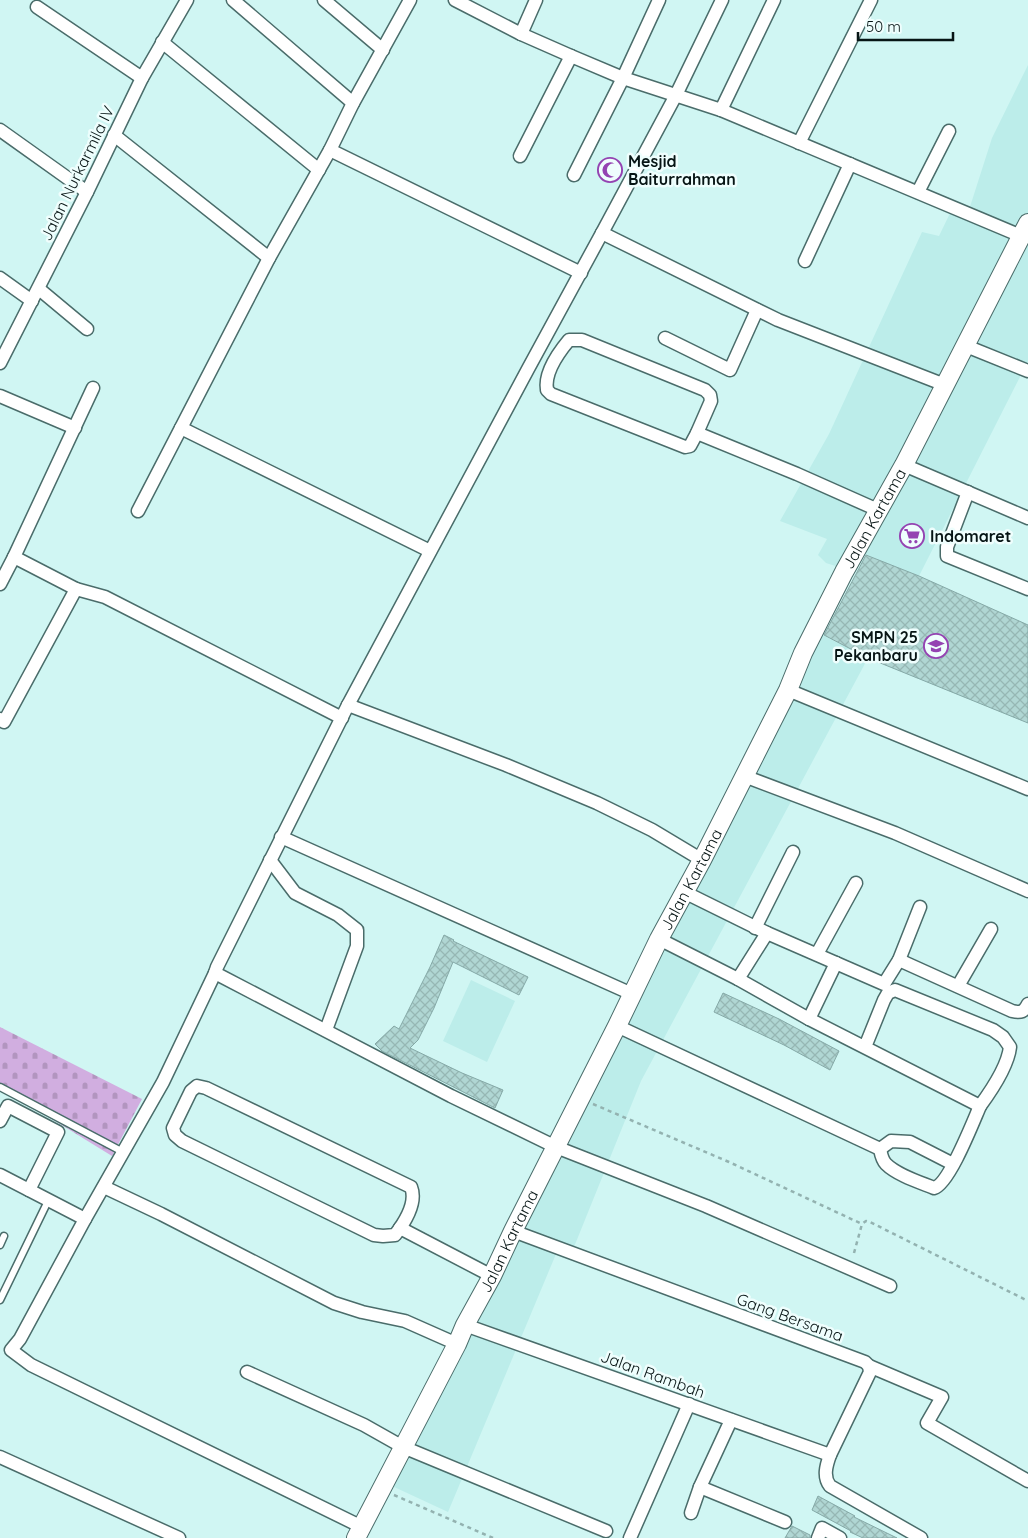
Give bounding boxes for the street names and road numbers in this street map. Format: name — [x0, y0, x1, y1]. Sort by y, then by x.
street label: Jalan Nurkarmila IV — [36, 102, 118, 244]
street label: Jalan Kartama — [838, 465, 910, 572]
street label: Jalan Kartama — [656, 825, 726, 934]
street label: Jalan Kartama — [475, 1186, 542, 1296]
street label: Gang Bersama — [734, 1288, 846, 1346]
street label: Jalan Rambah — [598, 1346, 708, 1402]

